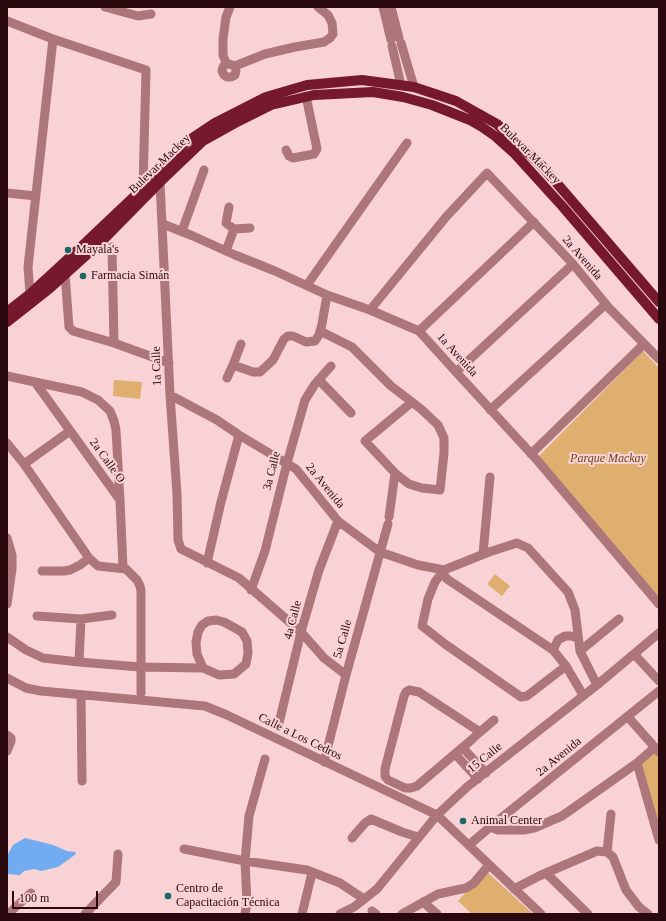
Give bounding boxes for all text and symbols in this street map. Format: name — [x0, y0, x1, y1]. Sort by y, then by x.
street label: Bulevar Mackey — [497, 121, 563, 187]
street label: Bulevar Mackey — [126, 131, 194, 197]
street label: 2a Avenida — [559, 233, 605, 283]
place label: Mayala's — [76, 243, 119, 257]
marker: Mayala's — [63, 245, 73, 255]
place label: Farmacia Simán — [91, 269, 169, 283]
marker: Farmacia Simán — [78, 271, 88, 281]
street label: 1a Avenida — [434, 330, 480, 380]
street label: 1a Calle — [149, 346, 165, 386]
street label: 2a Calle O — [86, 436, 128, 486]
street label: 3a Calle — [260, 450, 284, 492]
park label: Parque Mackay — [570, 452, 646, 466]
street label: 2a Avenida — [302, 460, 348, 512]
street label: 4a Calle — [281, 599, 305, 641]
street label: 5a Calle — [331, 618, 355, 660]
street label: Calle a Los Cedros — [256, 710, 344, 764]
street label: 2a Avenida — [533, 734, 585, 780]
street label: 15 Calle — [465, 740, 505, 776]
place label: Animal Center — [471, 814, 542, 828]
marker: Animal Center — [458, 816, 468, 826]
place label: Centro de Capacitación Técnica — [176, 882, 280, 910]
scale bar — [14, 883, 100, 909]
text: 100 m — [19, 891, 49, 905]
marker: Centro de Capacitación Técnica — [163, 891, 173, 901]

